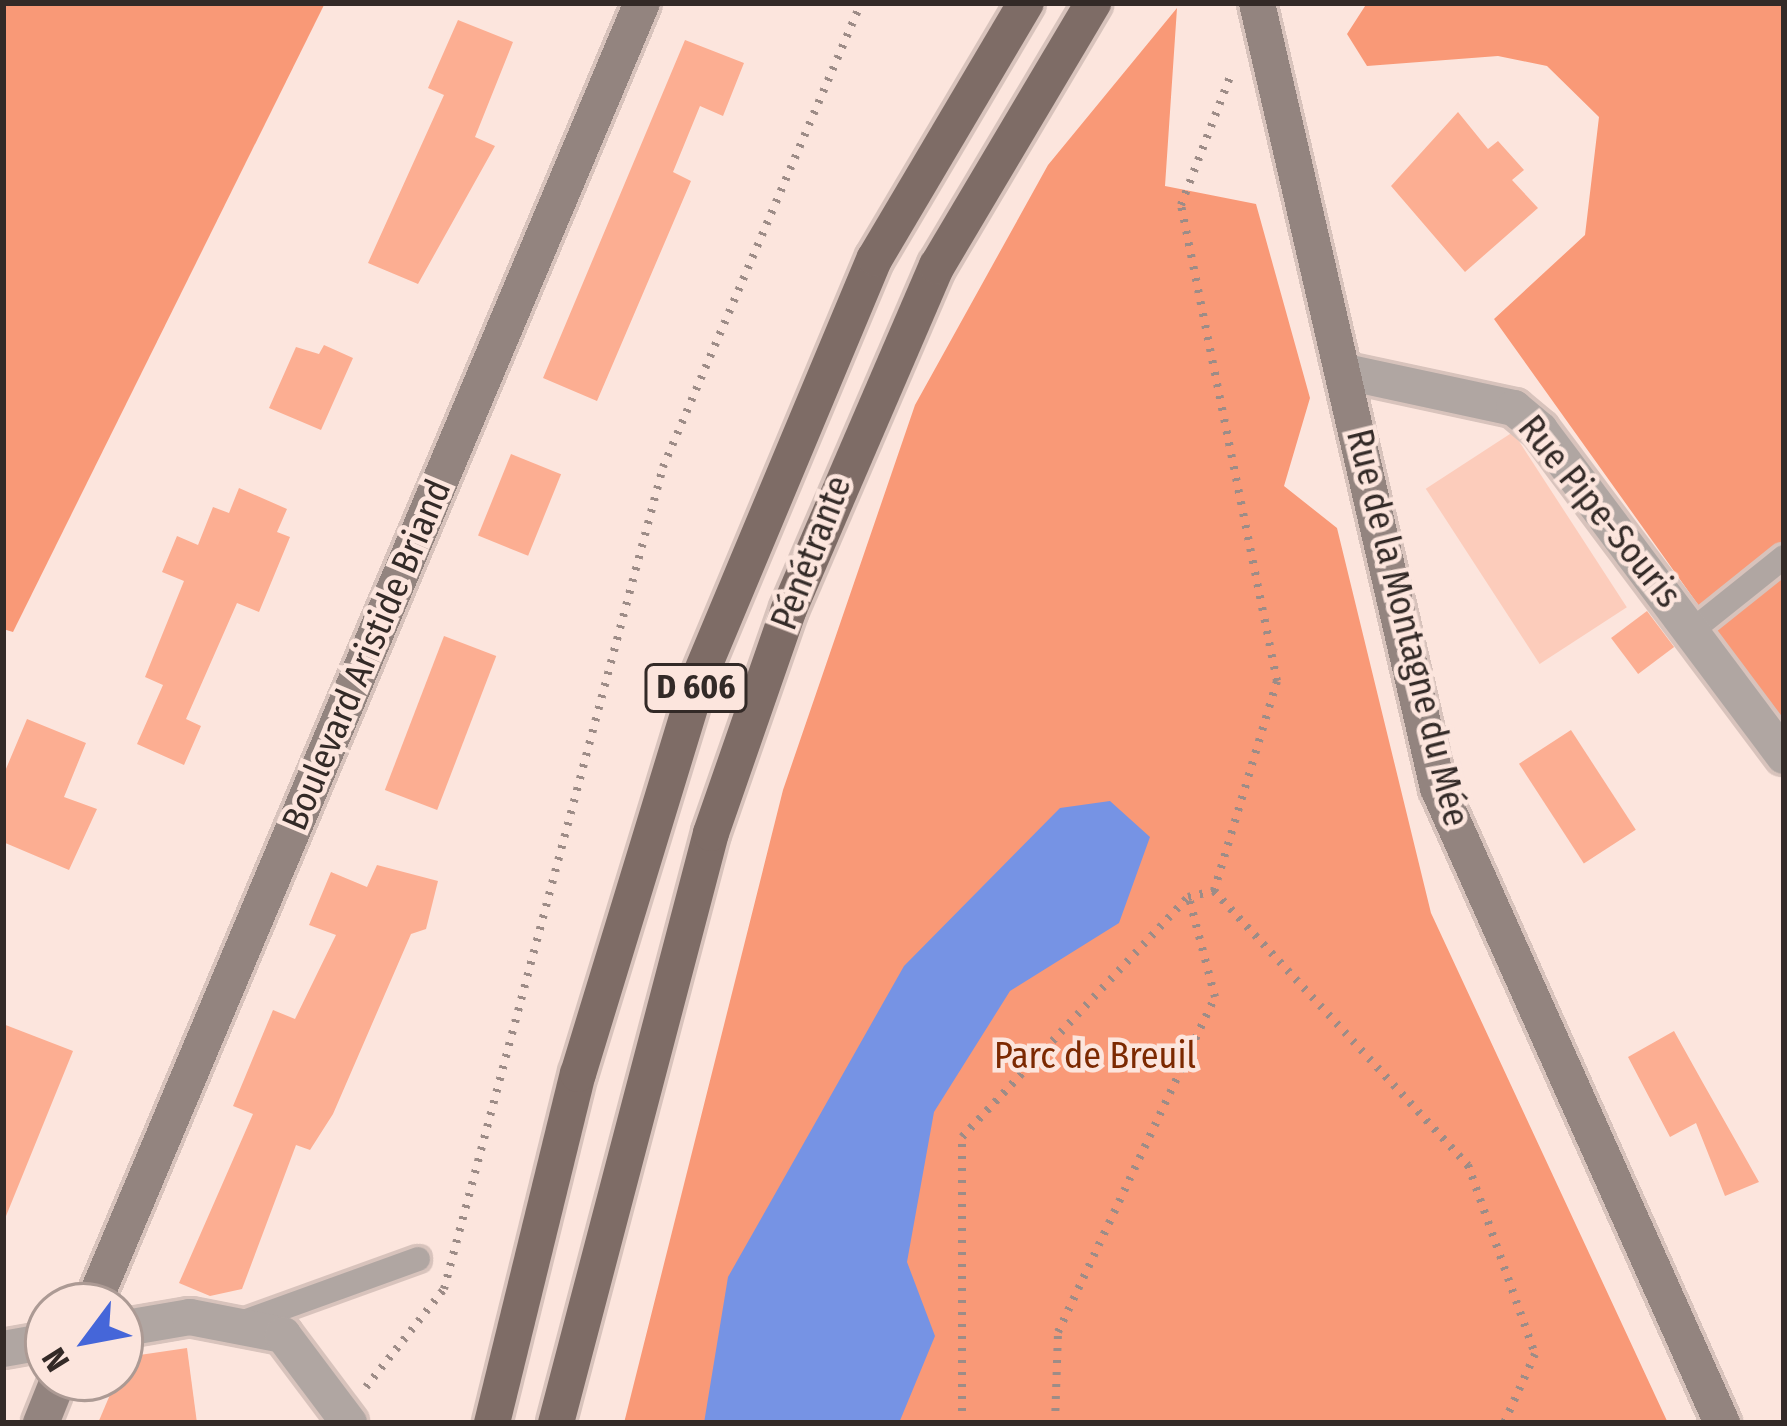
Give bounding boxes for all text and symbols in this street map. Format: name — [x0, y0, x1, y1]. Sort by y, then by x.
street label: Rue Pipe-Souris — [1509, 407, 1689, 617]
street label: Rue de la Montagne du Mée — [1337, 425, 1477, 831]
street label: Pénétrante — [763, 470, 861, 636]
street label: Boulevard Aristide Briand — [274, 473, 460, 837]
road number: D 606 — [642, 661, 750, 715]
park label: Parc de Breuil — [994, 1035, 1196, 1079]
north arrow — [24, 1282, 144, 1402]
text: N — [34, 1341, 78, 1378]

